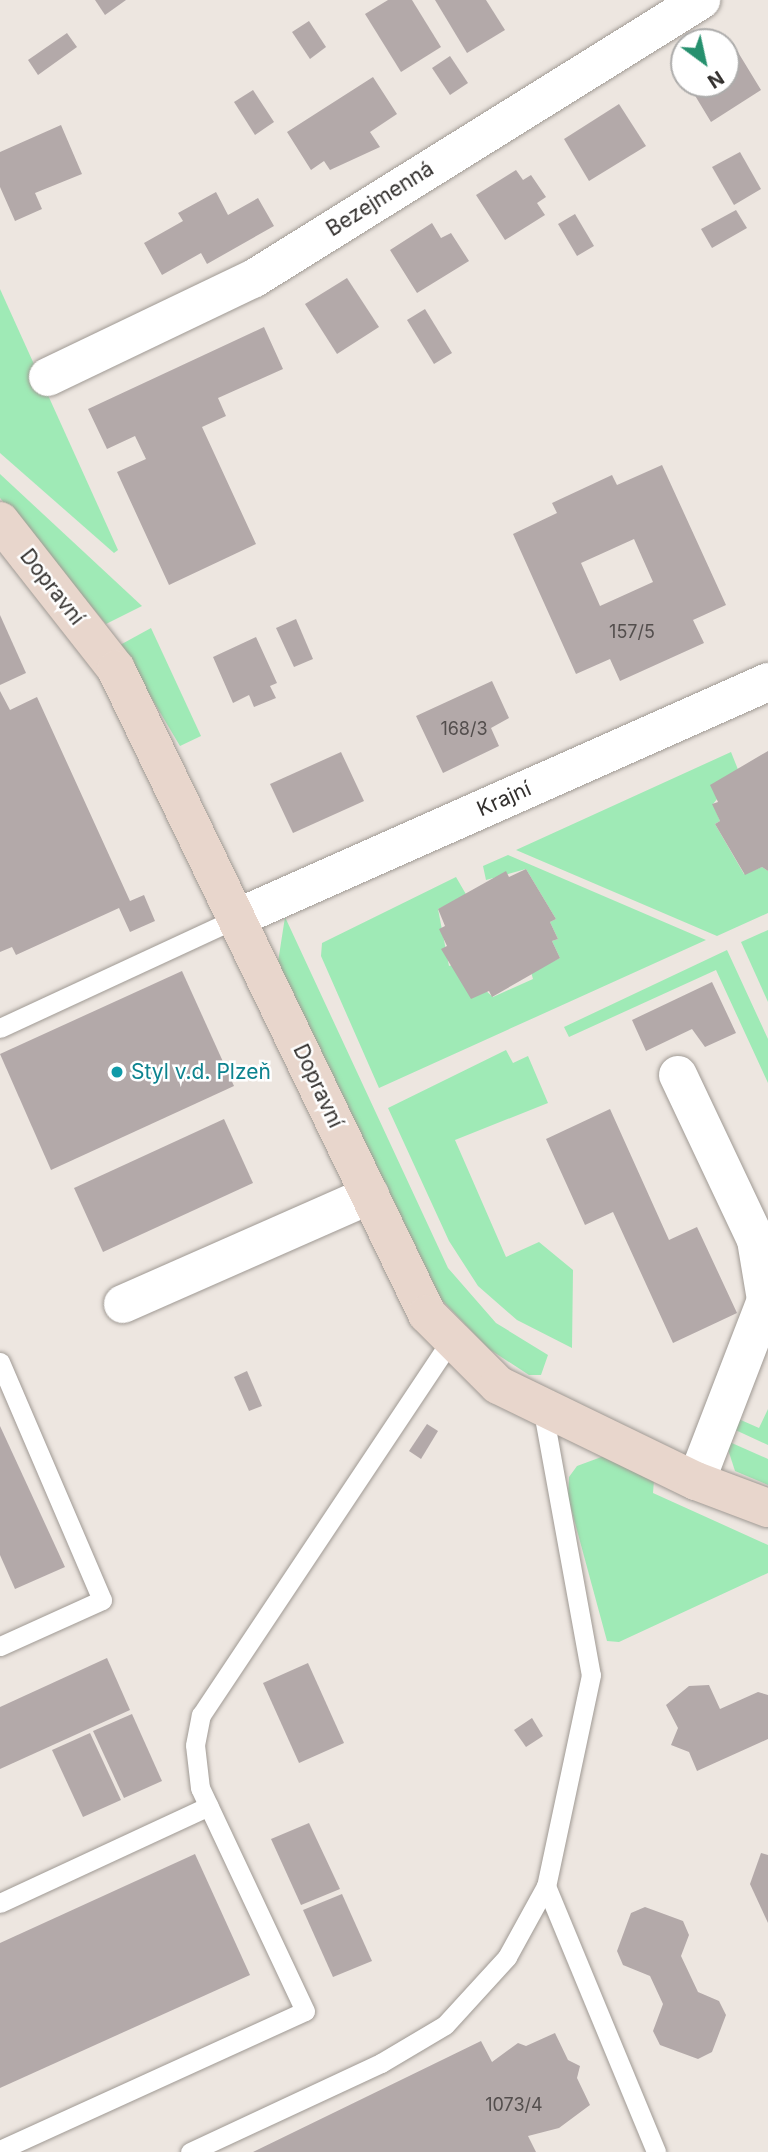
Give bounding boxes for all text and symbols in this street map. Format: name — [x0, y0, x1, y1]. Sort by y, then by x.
north arrow — [670, 28, 740, 98]
text: N — [703, 66, 728, 93]
street label: Bezejmenná — [322, 156, 438, 242]
street label: Dopravní — [15, 544, 89, 630]
house number: 157/5 — [609, 621, 655, 643]
house number: 168/3 — [440, 718, 488, 740]
street label: Krajní — [473, 776, 535, 822]
street label: Dopravní — [288, 1040, 348, 1132]
place label: Styl v.d. Plzeň — [131, 1059, 271, 1085]
marker: Styl v.d. Plzeň — [109, 1064, 125, 1080]
house number: 1073/4 — [485, 2094, 543, 2116]

